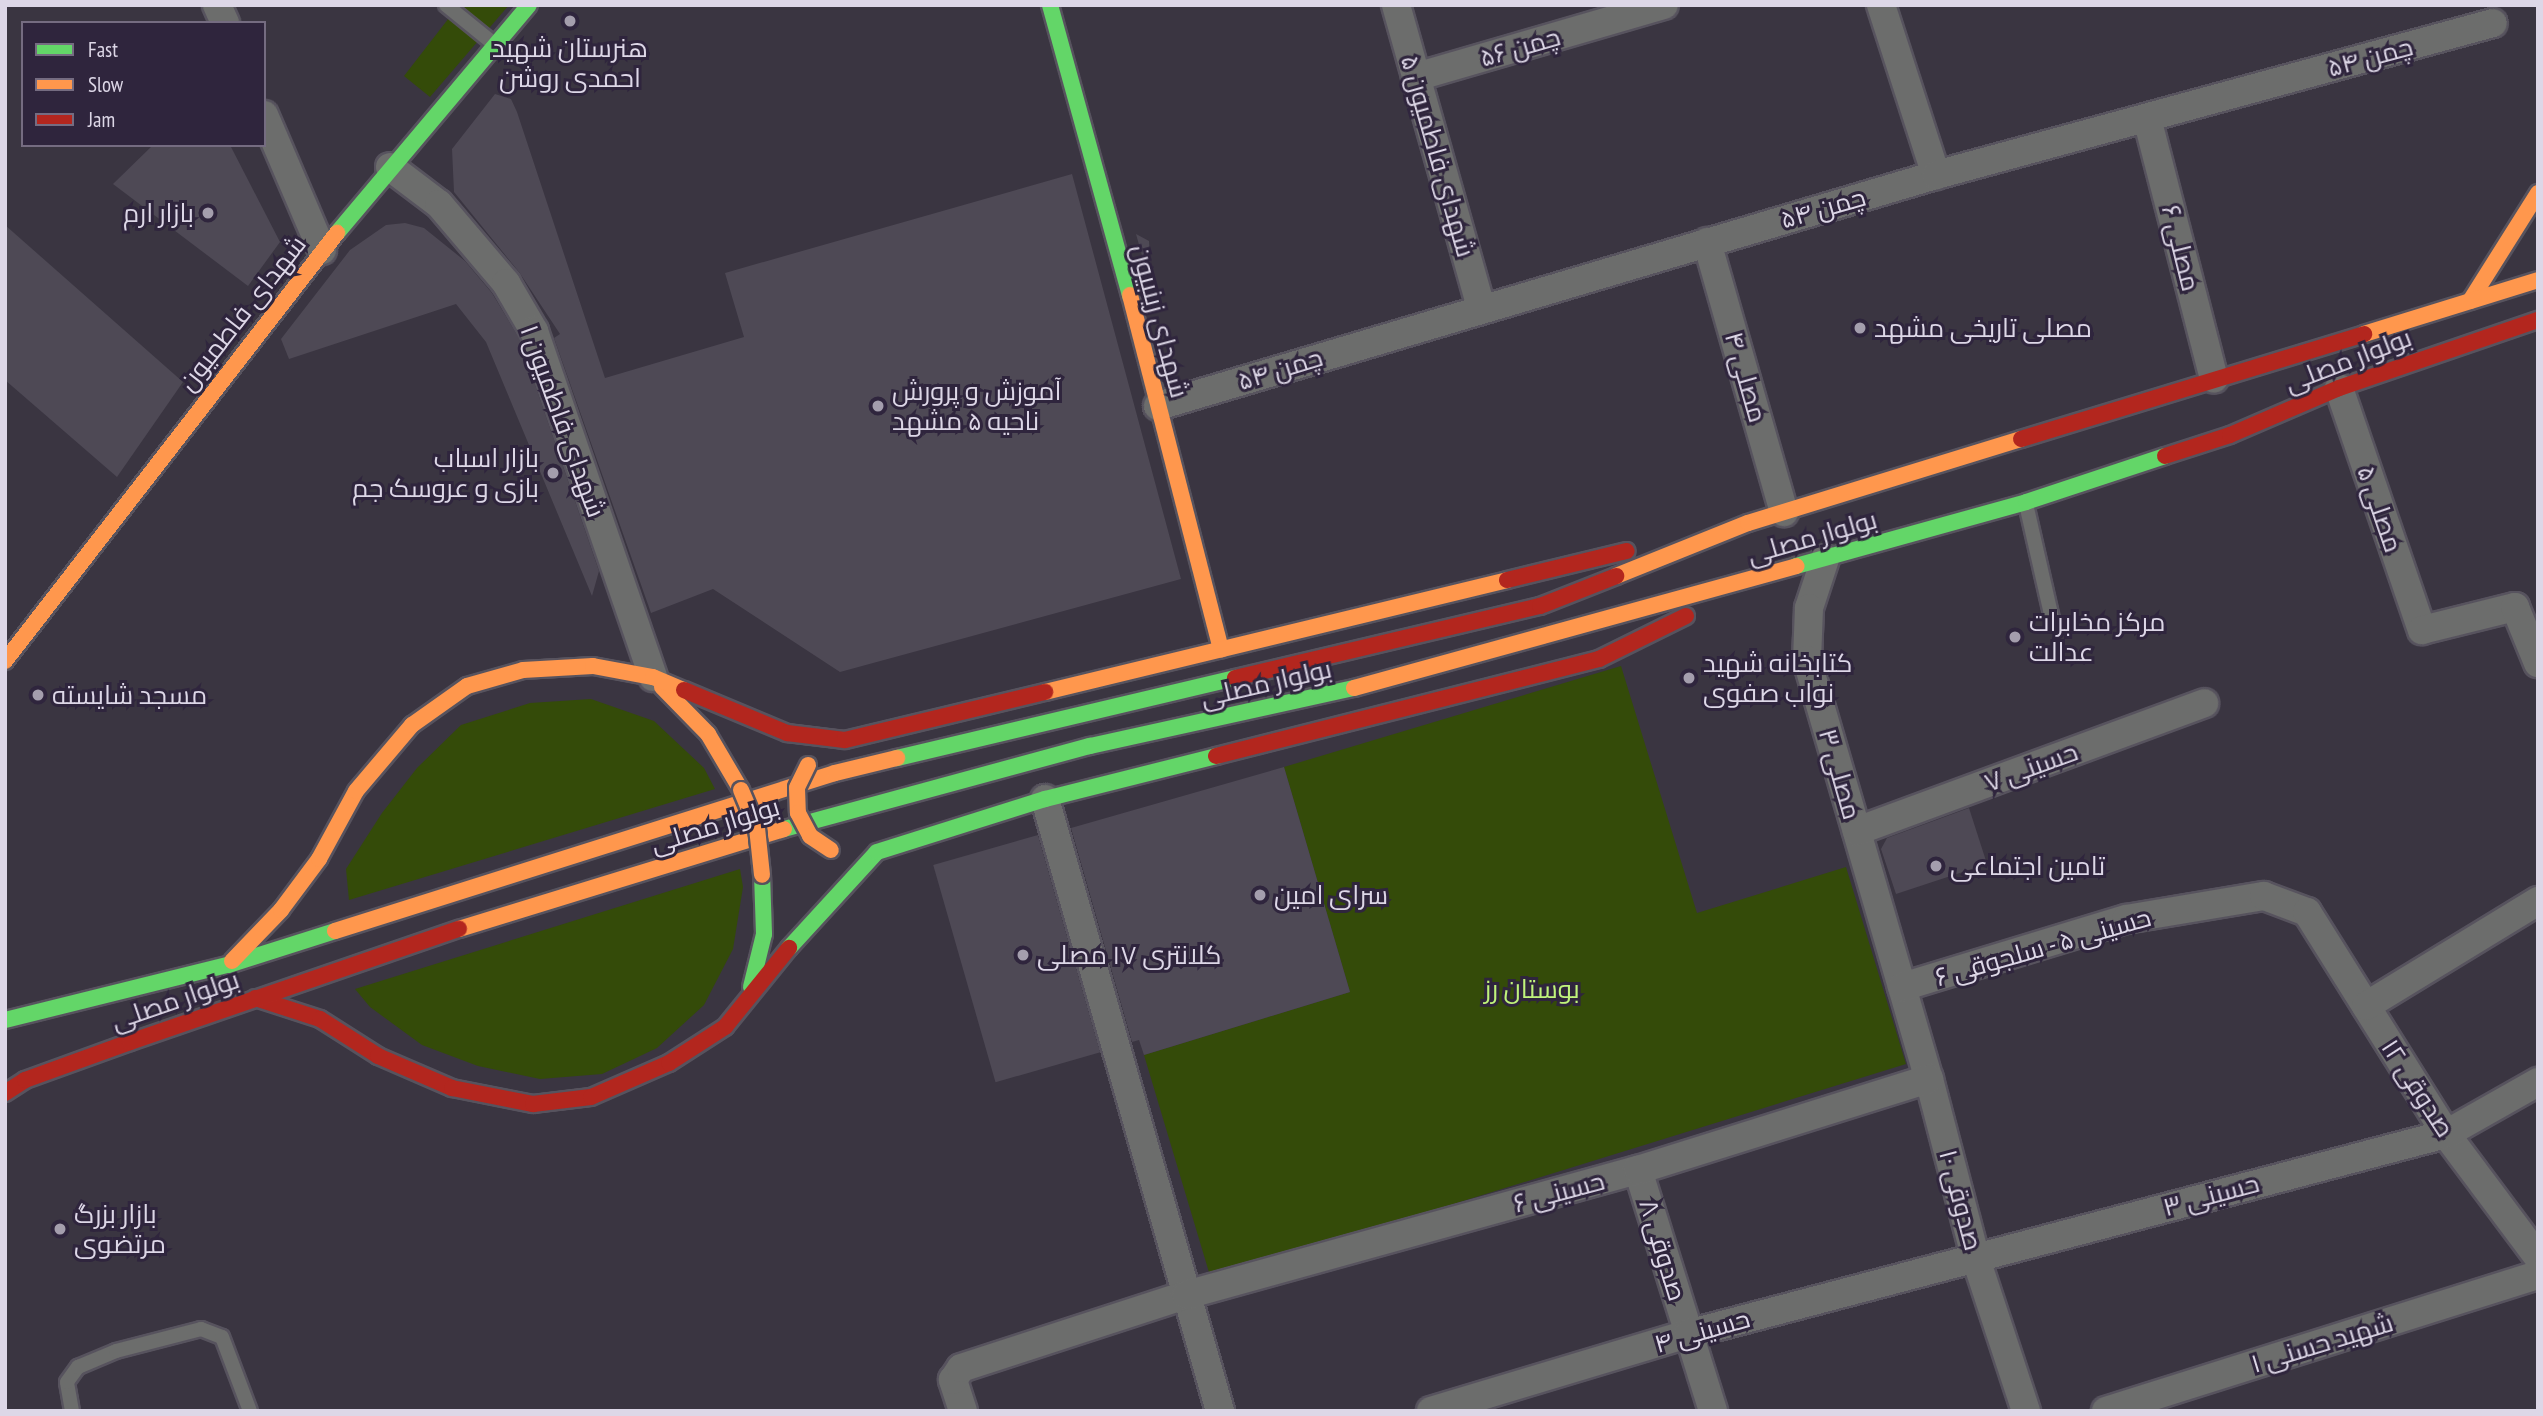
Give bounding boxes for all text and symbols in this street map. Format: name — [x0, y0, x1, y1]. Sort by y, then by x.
marker: هنرستان شهید احمدی روشن — [562, 13, 578, 29]
legend — [21, 21, 266, 147]
street label: چمن ۵۶ — [1476, 21, 1564, 73]
street label: چمن ۵۴ — [2324, 31, 2416, 83]
place label: هنرستان شهید احمدی روشن — [492, 32, 648, 94]
text: Fast — [88, 36, 118, 63]
street label: شهدای فاطمیون ۵ — [1394, 52, 1482, 260]
text: Slow — [88, 71, 123, 98]
text: Jam — [88, 106, 115, 133]
street label: چمن ۵۴ — [1777, 181, 1869, 235]
place label: بازار ارم — [123, 197, 194, 229]
street label: مصلی ۶ — [2155, 202, 2207, 294]
marker: بازار ارم — [200, 205, 216, 221]
street label: شهدای فاطمیون — [172, 229, 312, 397]
street label: شهدای زینبیون — [1125, 241, 1195, 401]
place label: مصلی تاریخی مشهد — [1874, 312, 2092, 344]
marker: مصلی تاریخی مشهد — [1852, 320, 1868, 336]
street label: شهدای فاطمیون ۱ — [514, 321, 612, 521]
street label: بولوار مصلی — [2280, 322, 2416, 398]
street label: مصلی ۴ — [1718, 328, 1774, 426]
street label: چمن ۵۴ — [1234, 341, 1326, 397]
place label: آموزش و پرورش ناحیه ۵ مشهد — [892, 375, 1061, 436]
marker: آموزش و پرورش ناحیه ۵ مشهد — [870, 398, 886, 414]
place label: بازار اسباب بازی و عروسک جم — [352, 442, 539, 504]
street label: مصلی ۵ — [2351, 462, 2409, 556]
marker: بازار اسباب بازی و عروسک جم — [545, 465, 561, 481]
street label: بولوار مصلی — [1744, 504, 1880, 570]
place label: مرکز مخابرات عدالت — [2029, 606, 2165, 668]
marker: مرکز مخابرات عدالت — [2007, 629, 2023, 645]
place label: کتابخانه شهید نواب صفوی — [1703, 647, 1853, 708]
street label: بولوار مصلی — [1198, 653, 1334, 713]
marker: کتابخانه شهید نواب صفوی — [1681, 670, 1697, 686]
place label: مسجد شایسته — [52, 679, 207, 711]
marker: مسجد شایسته — [30, 687, 46, 703]
street label: مصلی ۳ — [1812, 725, 1868, 823]
street label: حسینی ۷ — [1980, 736, 2082, 798]
street label: بولوار مصلی — [647, 791, 783, 859]
place label: تامین اجتماعی — [1950, 850, 2105, 882]
marker: تامین اجتماعی — [1928, 858, 1944, 874]
place label: سرای امین — [1274, 879, 1388, 911]
marker: سرای امین — [1252, 887, 1268, 903]
street label: حسینی ۵ - سلجوقی ۶ — [1931, 901, 2155, 993]
place label: کلانتری ۱۷ مصلی — [1037, 939, 1221, 971]
marker: کلانتری ۱۷ مصلی — [1015, 947, 1031, 963]
street label: بولوار مصلی — [107, 964, 243, 1036]
park label: بوستان رز — [1484, 973, 1580, 1005]
street label: صدوقی ۱۲ — [2375, 1033, 2461, 1143]
street label: صدوقی ۱۰ — [1933, 1146, 1989, 1254]
street label: حسینی ۶ — [1510, 1165, 1608, 1219]
street label: حسینی ۳ — [2160, 1167, 2262, 1223]
street label: صدوقی ۸ — [1633, 1195, 1693, 1305]
place label: بازار بزرگ مرتضوی — [74, 1198, 166, 1260]
marker: بازار بزرگ مرتضوی — [52, 1221, 68, 1237]
street label: حسینی ۴ — [1651, 1303, 1753, 1359]
street label: شهید حسنی ۱ — [2247, 1307, 2397, 1379]

